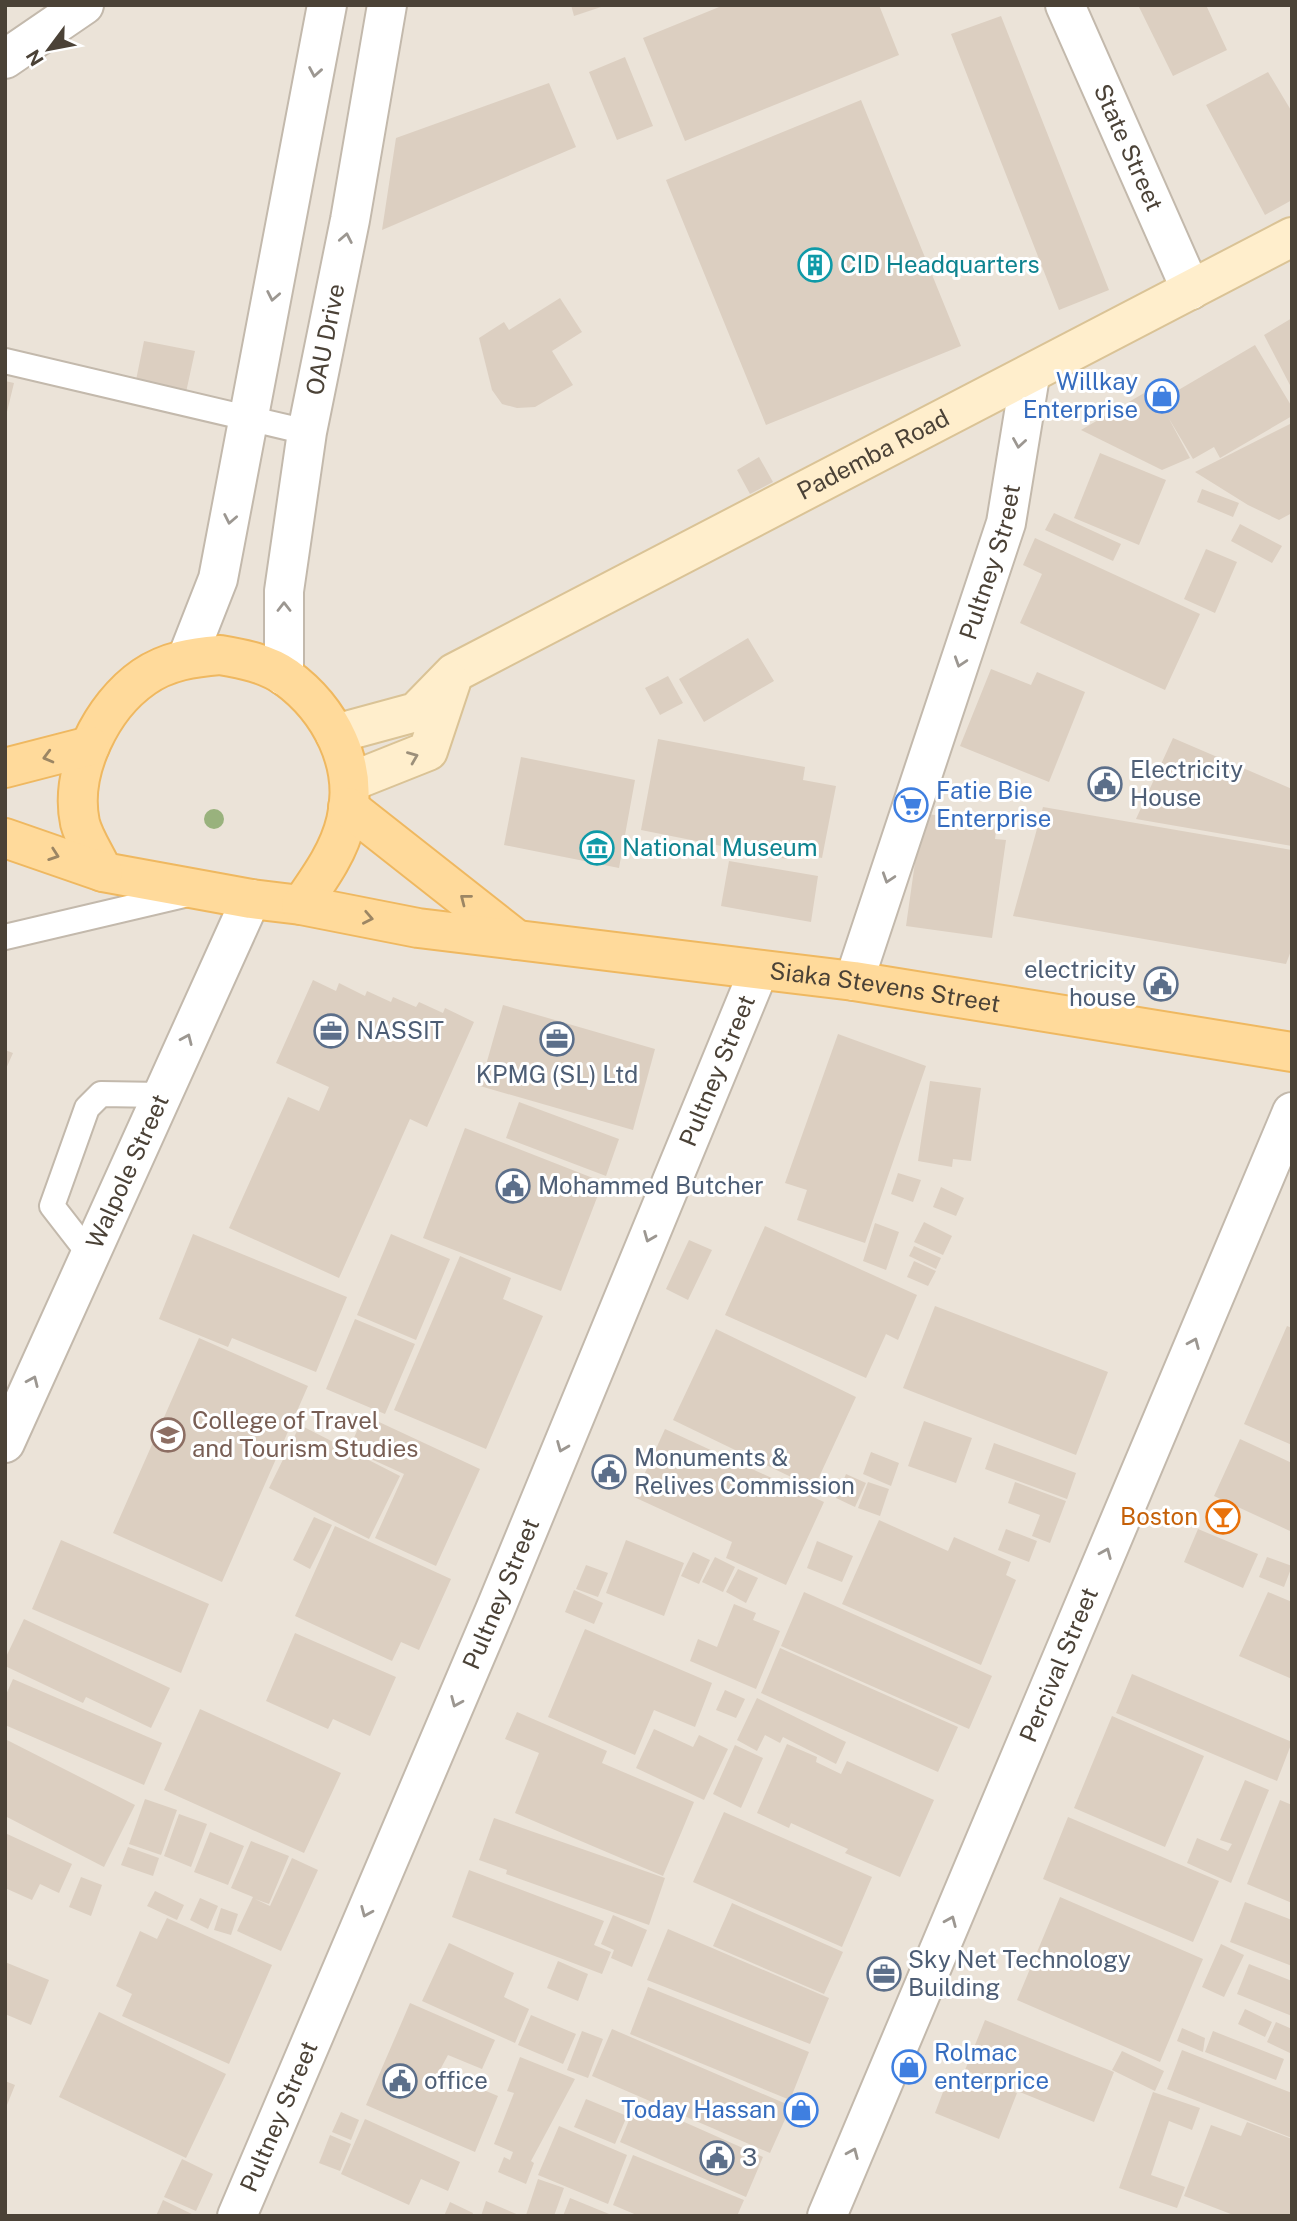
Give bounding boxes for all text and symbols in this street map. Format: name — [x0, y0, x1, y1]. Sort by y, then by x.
north arrow — [14, 14, 84, 84]
text: N — [21, 46, 48, 70]
one-way arrow — [308, 66, 323, 78]
street label: State Street — [1089, 79, 1169, 215]
one-way arrow — [338, 232, 353, 244]
building icon: CID Headquarters — [796, 246, 834, 284]
place label: CID Headquarters — [840, 250, 1040, 278]
street label: OAU Drive — [300, 281, 350, 398]
one-way arrow — [267, 290, 282, 302]
place label: Willkay Enterprise — [1023, 367, 1138, 423]
shop icon: Willkay Enterprise — [1143, 377, 1181, 415]
street label: Pademba Road — [792, 403, 953, 505]
one-way arrow — [1012, 437, 1027, 449]
street label: Pultney Street — [953, 482, 1025, 643]
one-way arrow — [223, 513, 238, 525]
one-way arrow — [276, 602, 292, 612]
one-way arrow — [953, 656, 968, 668]
one-way arrow — [42, 749, 54, 763]
one-way arrow — [407, 751, 419, 765]
place label: Electricity House — [1130, 755, 1243, 811]
public building icon: Electricity House — [1086, 765, 1124, 803]
place label: Fatie Bie Enterprise — [936, 776, 1051, 832]
supermarket icon: Fatie Bie Enterprise — [892, 786, 930, 824]
museum icon: National Museum — [578, 829, 616, 867]
place label: National Museum — [622, 833, 818, 861]
one-way arrow — [47, 847, 60, 861]
one-way arrow — [882, 872, 896, 884]
one-way arrow — [460, 895, 473, 908]
one-way arrow — [362, 910, 374, 925]
place label: electricity house — [1024, 955, 1136, 1011]
street label: Siaka Stevens Street — [768, 956, 1002, 1018]
public building icon: electricity house — [1142, 965, 1180, 1003]
street label: Pultney Street — [673, 991, 760, 1150]
office icon: NASSIT — [312, 1012, 350, 1050]
place label: NASSIT — [356, 1016, 444, 1044]
office icon: KPMG (SL) Ltd — [538, 1020, 576, 1058]
one-way arrow — [179, 1034, 193, 1047]
place label: KPMG (SL) Ltd — [476, 1060, 638, 1088]
street label: Walpole Street — [80, 1090, 174, 1253]
public building icon: Mohammed Butcher — [494, 1167, 532, 1205]
place label: Mohammed Butcher — [538, 1171, 764, 1199]
one-way arrow — [643, 1230, 657, 1242]
one-way arrow — [1186, 1338, 1200, 1351]
one-way arrow — [25, 1376, 39, 1388]
place label: College of Travel and Tourism Studies — [192, 1406, 418, 1462]
school or university icon: College of Travel and Tourism Studies — [149, 1416, 187, 1454]
one-way arrow — [556, 1440, 570, 1453]
place label: Monuments & Relives Commission — [634, 1443, 855, 1499]
public building icon: Monuments & Relives Commission — [590, 1453, 628, 1491]
bar icon: Boston — [1204, 1498, 1242, 1536]
place label: Boston — [1120, 1502, 1198, 1530]
street label: Pultney Street — [456, 1514, 544, 1673]
one-way arrow — [1098, 1548, 1112, 1560]
street label: Percival Street — [1013, 1583, 1103, 1746]
one-way arrow — [450, 1696, 464, 1708]
one-way arrow — [361, 1905, 375, 1917]
one-way arrow — [943, 1915, 957, 1928]
place label: Sky Net Technology Building — [908, 1945, 1131, 2001]
office icon: Sky Net Technology Building — [865, 1955, 903, 1993]
street label: Pultney Street — [234, 2037, 323, 2196]
place label: Rolmac enterprice — [934, 2038, 1049, 2094]
shop icon: Rolmac enterprice — [890, 2048, 928, 2086]
public building icon: office — [381, 2062, 419, 2100]
place label: office — [424, 2066, 488, 2094]
shop icon: Today Hassan — [782, 2091, 820, 2129]
place label: Today Hassan — [621, 2095, 776, 2123]
public building icon: 3 — [698, 2139, 736, 2177]
place label: 3 — [742, 2143, 757, 2171]
one-way arrow — [845, 2148, 859, 2160]

